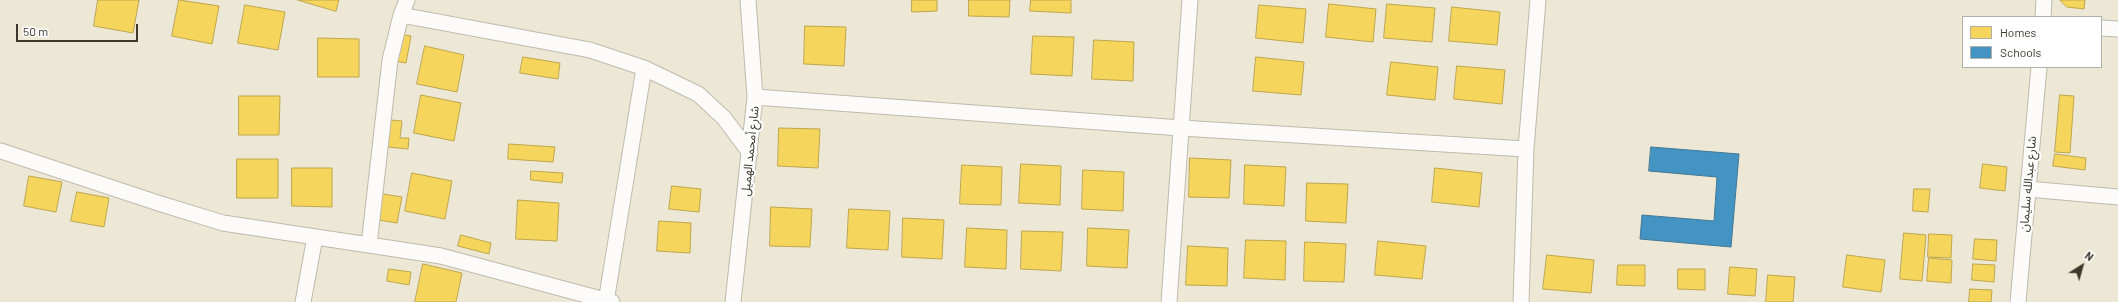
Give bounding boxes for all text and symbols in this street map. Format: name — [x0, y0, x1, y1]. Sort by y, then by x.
scale bar — [18, 16, 140, 42]
legend — [1962, 16, 2102, 68]
text: 50 m — [23, 24, 48, 38]
text: Homes — [2000, 25, 2036, 39]
text: Schools — [2000, 45, 2041, 59]
street label: شارع أمحمد الهميل — [738, 105, 762, 197]
street label: شارع عبدالله سليمان — [2017, 135, 2039, 233]
north arrow — [2062, 246, 2102, 286]
text: N — [2083, 249, 2096, 263]

